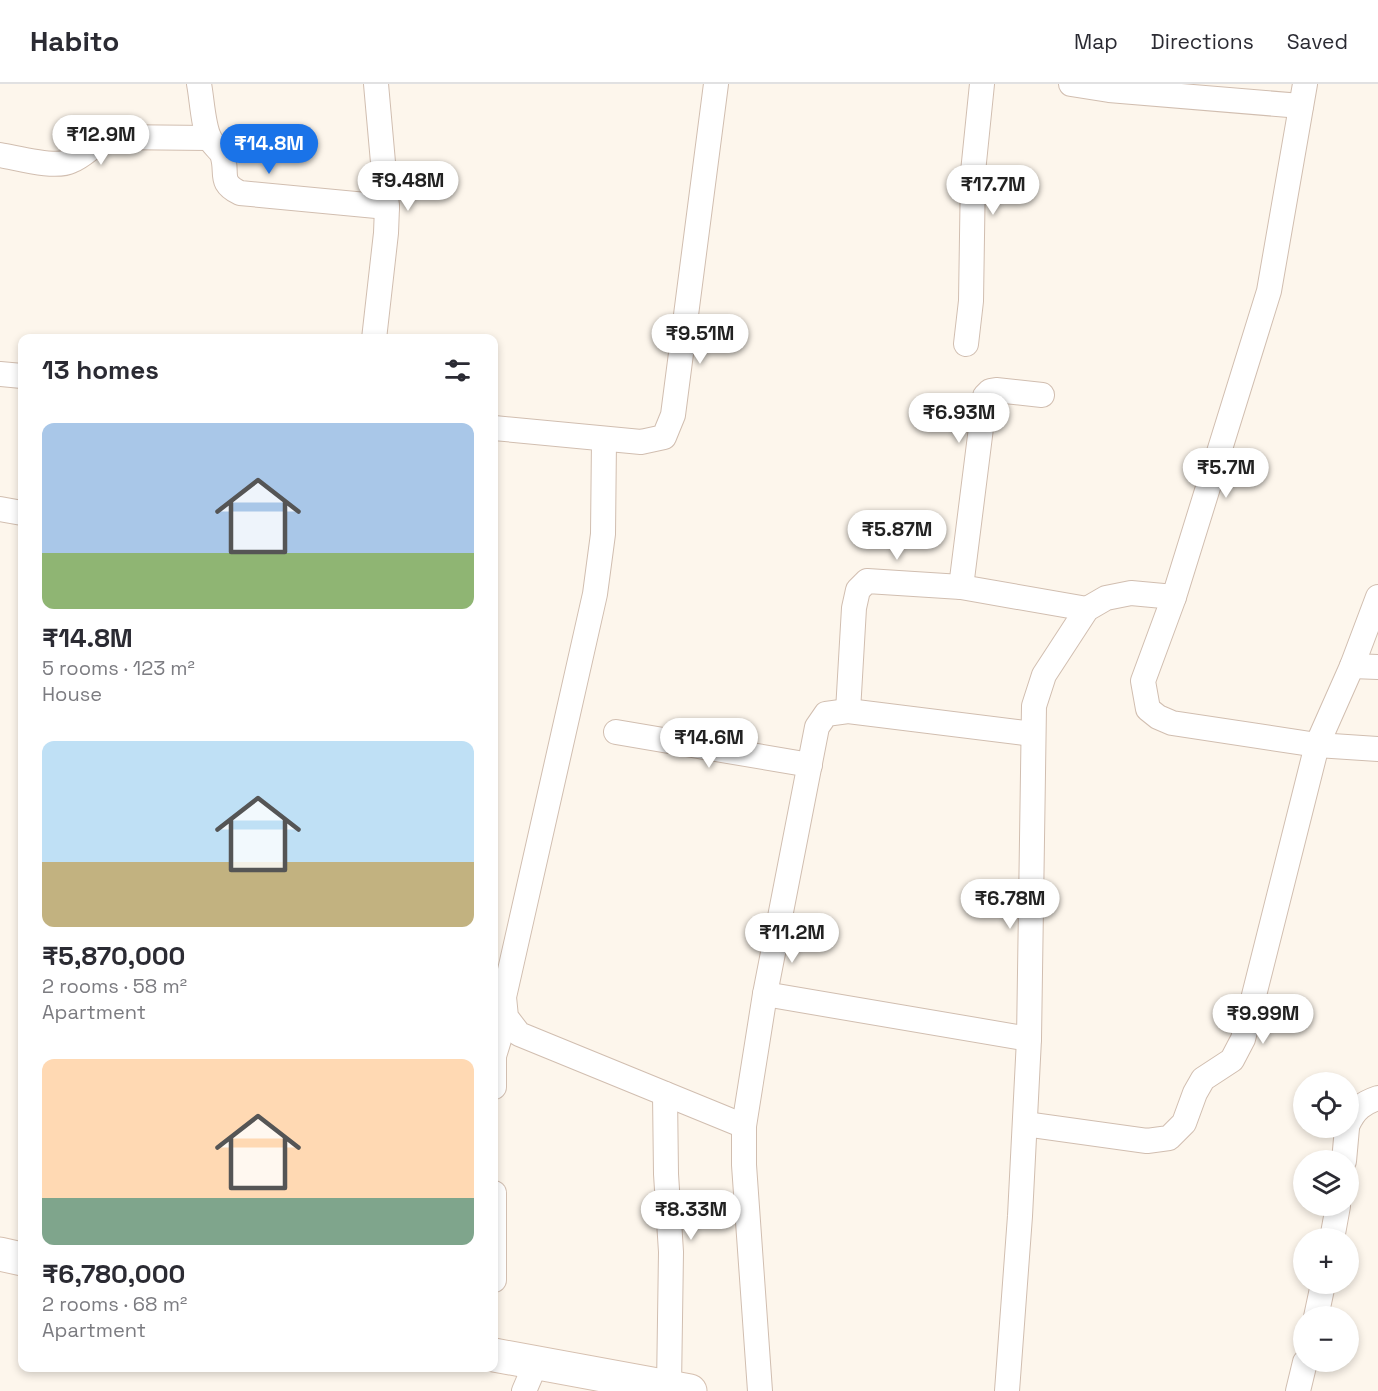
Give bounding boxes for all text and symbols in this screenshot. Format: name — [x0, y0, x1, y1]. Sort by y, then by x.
text: Habito — [30, 23, 119, 59]
text: Map — [1074, 28, 1118, 55]
text: Directions — [1151, 28, 1254, 55]
text: Saved — [1287, 28, 1348, 55]
pin: ₹12.9M — [52, 115, 150, 166]
text: ₹12.9M — [66, 121, 136, 147]
pin: ₹14.8M — [220, 124, 318, 175]
text: ₹14.8M — [234, 130, 304, 156]
pin: ₹9.48M — [359, 161, 457, 212]
pin: ₹17.7M — [944, 165, 1042, 216]
text: ₹9.48M — [372, 167, 444, 193]
text: ₹17.7M — [960, 171, 1026, 197]
pin: ₹9.51M — [651, 314, 749, 365]
text: ₹9.51M — [666, 320, 734, 346]
text: 13 homes — [42, 353, 159, 387]
icon: filters — [441, 354, 474, 387]
pin: ₹6.93M — [910, 393, 1008, 444]
text: ₹6.93M — [923, 399, 995, 425]
pin: ₹5.7M — [1184, 448, 1268, 499]
text: ₹5.7M — [1197, 454, 1255, 480]
icon: home — [204, 462, 312, 570]
pin: ₹5.87M — [848, 510, 946, 561]
text: ₹5.87M — [862, 516, 932, 542]
text: ₹14.8M — [42, 621, 133, 655]
text: 5 rooms · 123 m² — [42, 655, 195, 681]
text: House — [42, 681, 102, 707]
pin: ₹14.6M — [660, 718, 758, 769]
text: ₹14.6M — [674, 724, 744, 750]
icon: home — [204, 780, 312, 888]
pin: ₹6.78M — [961, 879, 1059, 930]
text: ₹6.78M — [975, 885, 1045, 911]
pin: ₹11.2M — [743, 913, 841, 964]
text: ₹11.2M — [759, 919, 825, 945]
text: ₹5,870,000 — [42, 939, 185, 973]
text: 2 rooms · 58 m² — [42, 973, 187, 999]
pin: ₹9.99M — [1214, 994, 1312, 1045]
text: Apartment — [42, 999, 146, 1025]
text: ₹9.99M — [1227, 1000, 1299, 1026]
map controls — [1293, 1072, 1359, 1372]
button: locate — [1293, 1072, 1359, 1138]
icon: home — [204, 1098, 312, 1206]
button: layers — [1293, 1150, 1359, 1216]
pin: ₹8.33M — [642, 1190, 740, 1241]
text: ₹8.33M — [655, 1196, 727, 1222]
button: + — [1293, 1228, 1359, 1294]
text: ₹6,780,000 — [42, 1257, 185, 1291]
text: 2 rooms · 68 m² — [42, 1291, 187, 1317]
button: − — [1293, 1306, 1359, 1372]
text: Apartment — [42, 1317, 146, 1343]

